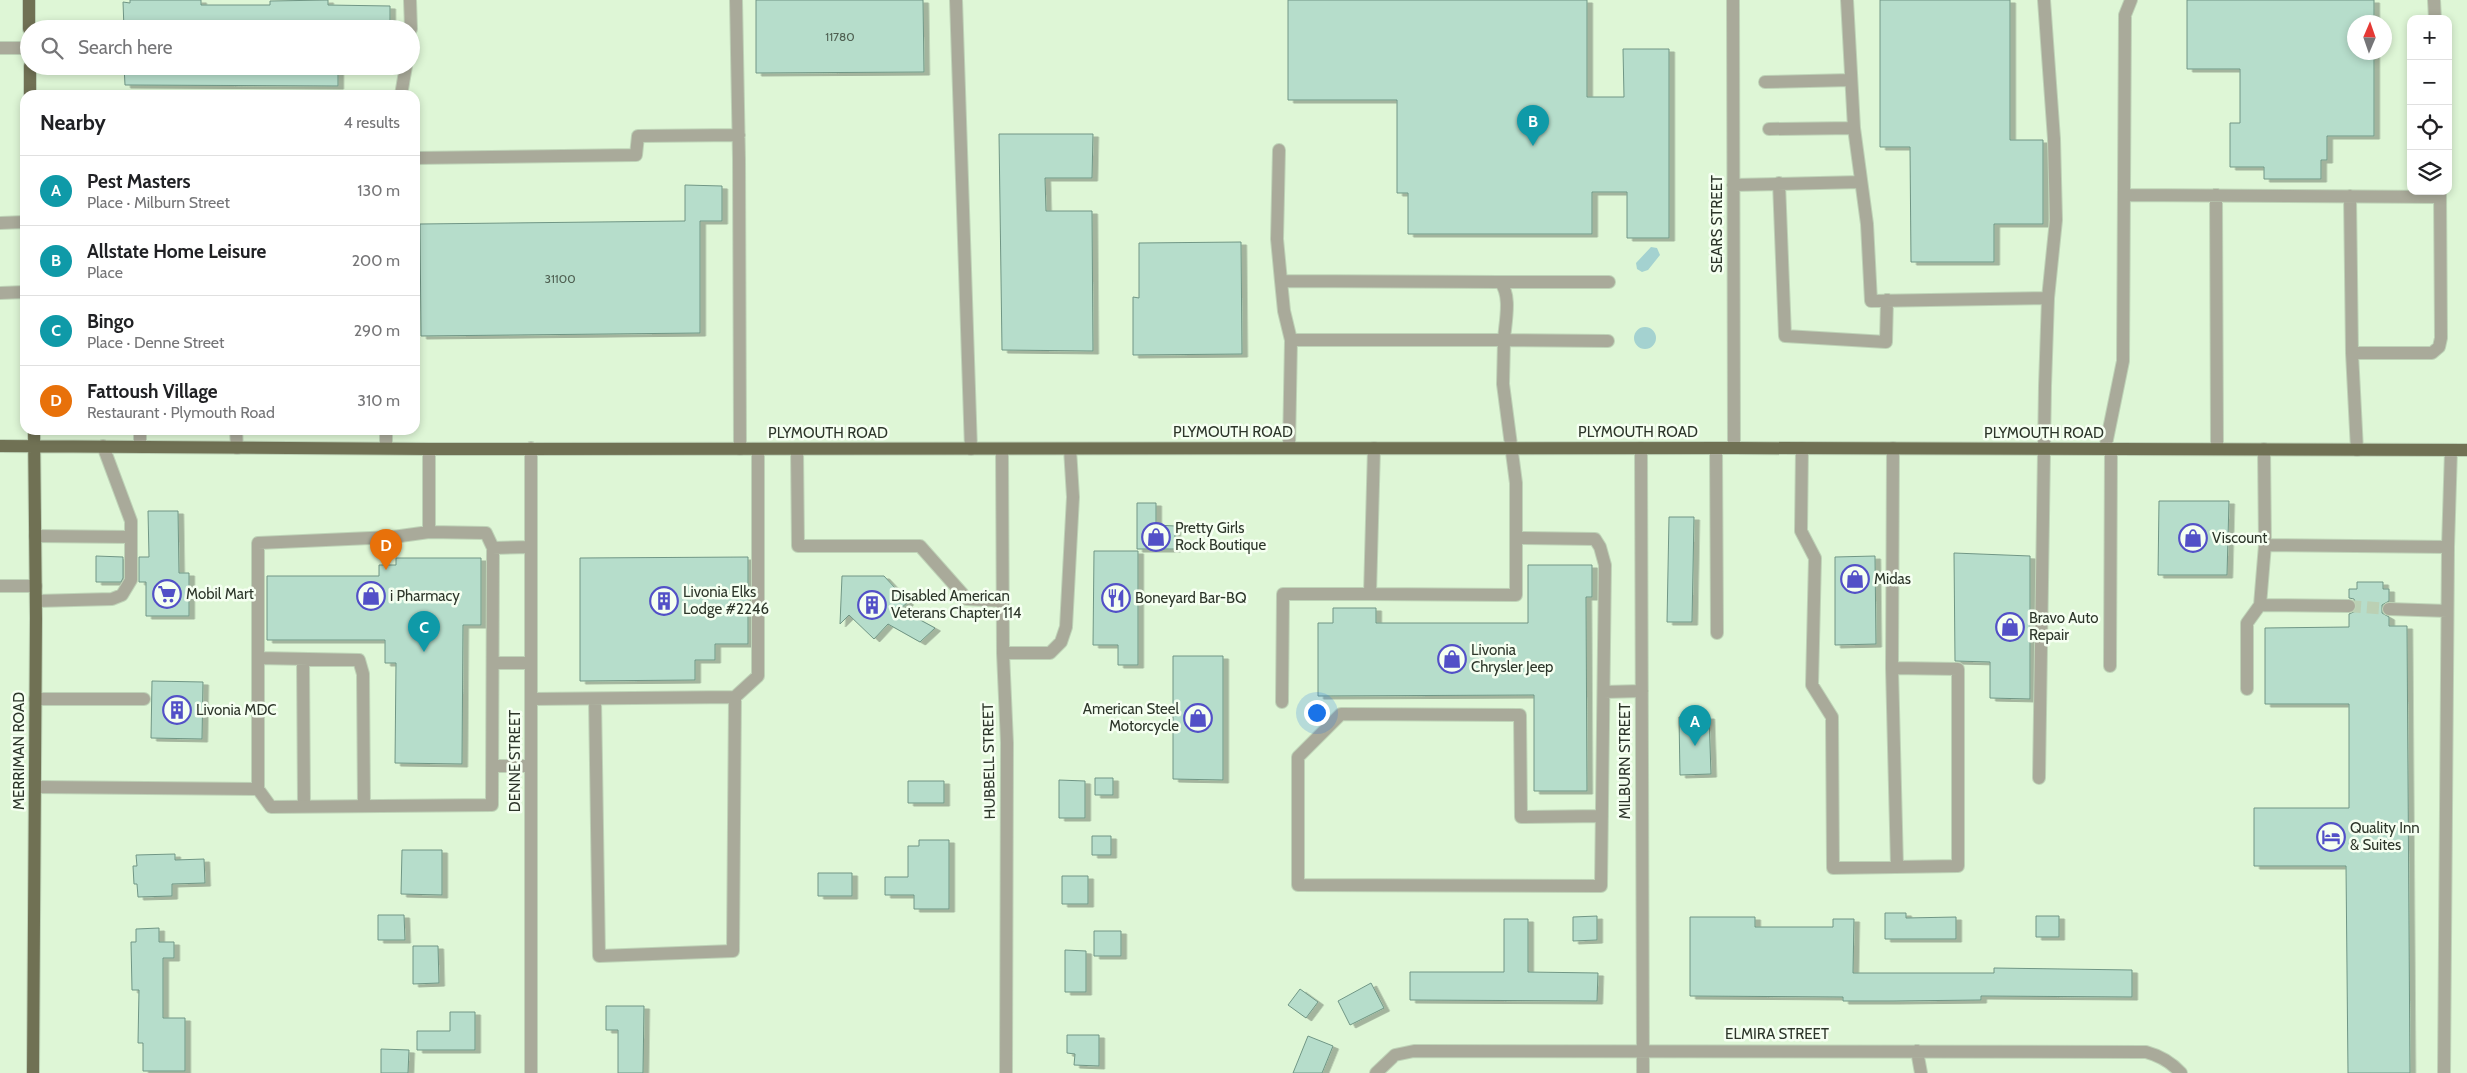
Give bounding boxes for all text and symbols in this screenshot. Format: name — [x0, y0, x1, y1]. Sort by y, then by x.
north arrow — [2347, 15, 2392, 60]
map controls — [2407, 15, 2452, 195]
button: + — [2407, 15, 2452, 60]
search box — [20, 20, 420, 75]
house number: 11780 — [825, 29, 855, 44]
icon: search — [38, 34, 66, 62]
text: Search here — [78, 36, 172, 59]
button: − — [2407, 60, 2452, 105]
pin: B — [1517, 105, 1549, 146]
button: locate — [2407, 105, 2452, 150]
text: Nearby — [40, 110, 106, 135]
text: 4 results — [343, 113, 400, 132]
button: layers — [2407, 150, 2452, 195]
text: Pest Masters — [87, 170, 191, 193]
street label: SEARS STREET — [1708, 175, 1726, 273]
text: A — [51, 181, 61, 200]
text: 130 m — [357, 181, 400, 200]
text: Place · Milburn Street — [87, 193, 230, 212]
text: Allstate Home Leisure — [87, 240, 266, 263]
text: B — [51, 251, 61, 270]
text: 200 m — [352, 251, 400, 270]
text: Place — [87, 263, 123, 282]
house number: 31100 — [544, 271, 576, 286]
text: Bingo — [87, 310, 134, 333]
text: C — [51, 321, 61, 340]
text: 290 m — [354, 321, 400, 340]
text: Place · Denne Street — [87, 333, 224, 352]
text: Fattoush Village — [87, 380, 218, 403]
text: D — [50, 391, 62, 410]
text: 310 m — [357, 391, 400, 410]
text: Restaurant · Plymouth Road — [87, 403, 275, 422]
street label: PLYMOUTH ROAD — [1173, 423, 1293, 441]
street label: PLYMOUTH ROAD — [1578, 423, 1698, 441]
street label: PLYMOUTH ROAD — [768, 424, 888, 442]
street label: PLYMOUTH ROAD — [1984, 424, 2104, 442]
place label: Pretty Girls Rock Boutique — [1175, 519, 1266, 554]
shop icon: Pretty Girls Rock Boutique — [1141, 522, 1171, 552]
shop icon: Viscount — [2178, 523, 2208, 553]
pin: D — [370, 529, 402, 570]
place label: Viscount — [2212, 529, 2267, 547]
shop icon: Midas — [1840, 564, 1870, 594]
place label: Midas — [1874, 570, 1911, 588]
supermarket icon: Mobil Mart — [152, 579, 182, 609]
shop icon: i Pharmacy — [356, 581, 386, 611]
place label: Livonia Elks Lodge #2246 — [683, 583, 769, 618]
restaurant icon: Boneyard Bar-BQ — [1101, 583, 1131, 613]
place label: Mobil Mart — [186, 585, 254, 603]
building icon: Livonia Elks Lodge #2246 — [649, 586, 679, 616]
place label: i Pharmacy — [390, 587, 460, 605]
place label: Disabled American Veterans Chapter 114 — [891, 587, 1022, 622]
place label: Boneyard Bar-BQ — [1135, 589, 1247, 607]
building icon: Disabled American Veterans Chapter 114 — [857, 590, 887, 620]
place label: Bravo Auto Repair — [2029, 609, 2098, 644]
pin: C — [408, 611, 440, 652]
shop icon: Bravo Auto Repair — [1995, 612, 2025, 642]
place label: Livonia Chrysler Jeep — [1471, 641, 1553, 676]
shop icon: Livonia Chrysler Jeep — [1437, 644, 1467, 674]
street label: MERRIMAN ROAD — [10, 692, 28, 810]
building icon: Livonia MDC — [162, 695, 192, 725]
place label: American Steel Motorcycle — [1083, 700, 1179, 735]
your location — [1304, 700, 1330, 726]
place label: Livonia MDC — [196, 701, 277, 719]
street label: HUBBELL STREET — [979, 703, 999, 819]
shop icon: American Steel Motorcycle — [1183, 703, 1213, 733]
street label: MILBURN STREET — [1616, 703, 1634, 819]
pin: A — [1679, 705, 1711, 746]
street label: DENNE STREET — [506, 710, 524, 812]
place label: Quality Inn & Suites — [2350, 819, 2420, 854]
hotel icon: Quality Inn & Suites — [2316, 822, 2346, 852]
street label: ELMIRA STREET — [1725, 1025, 1829, 1043]

